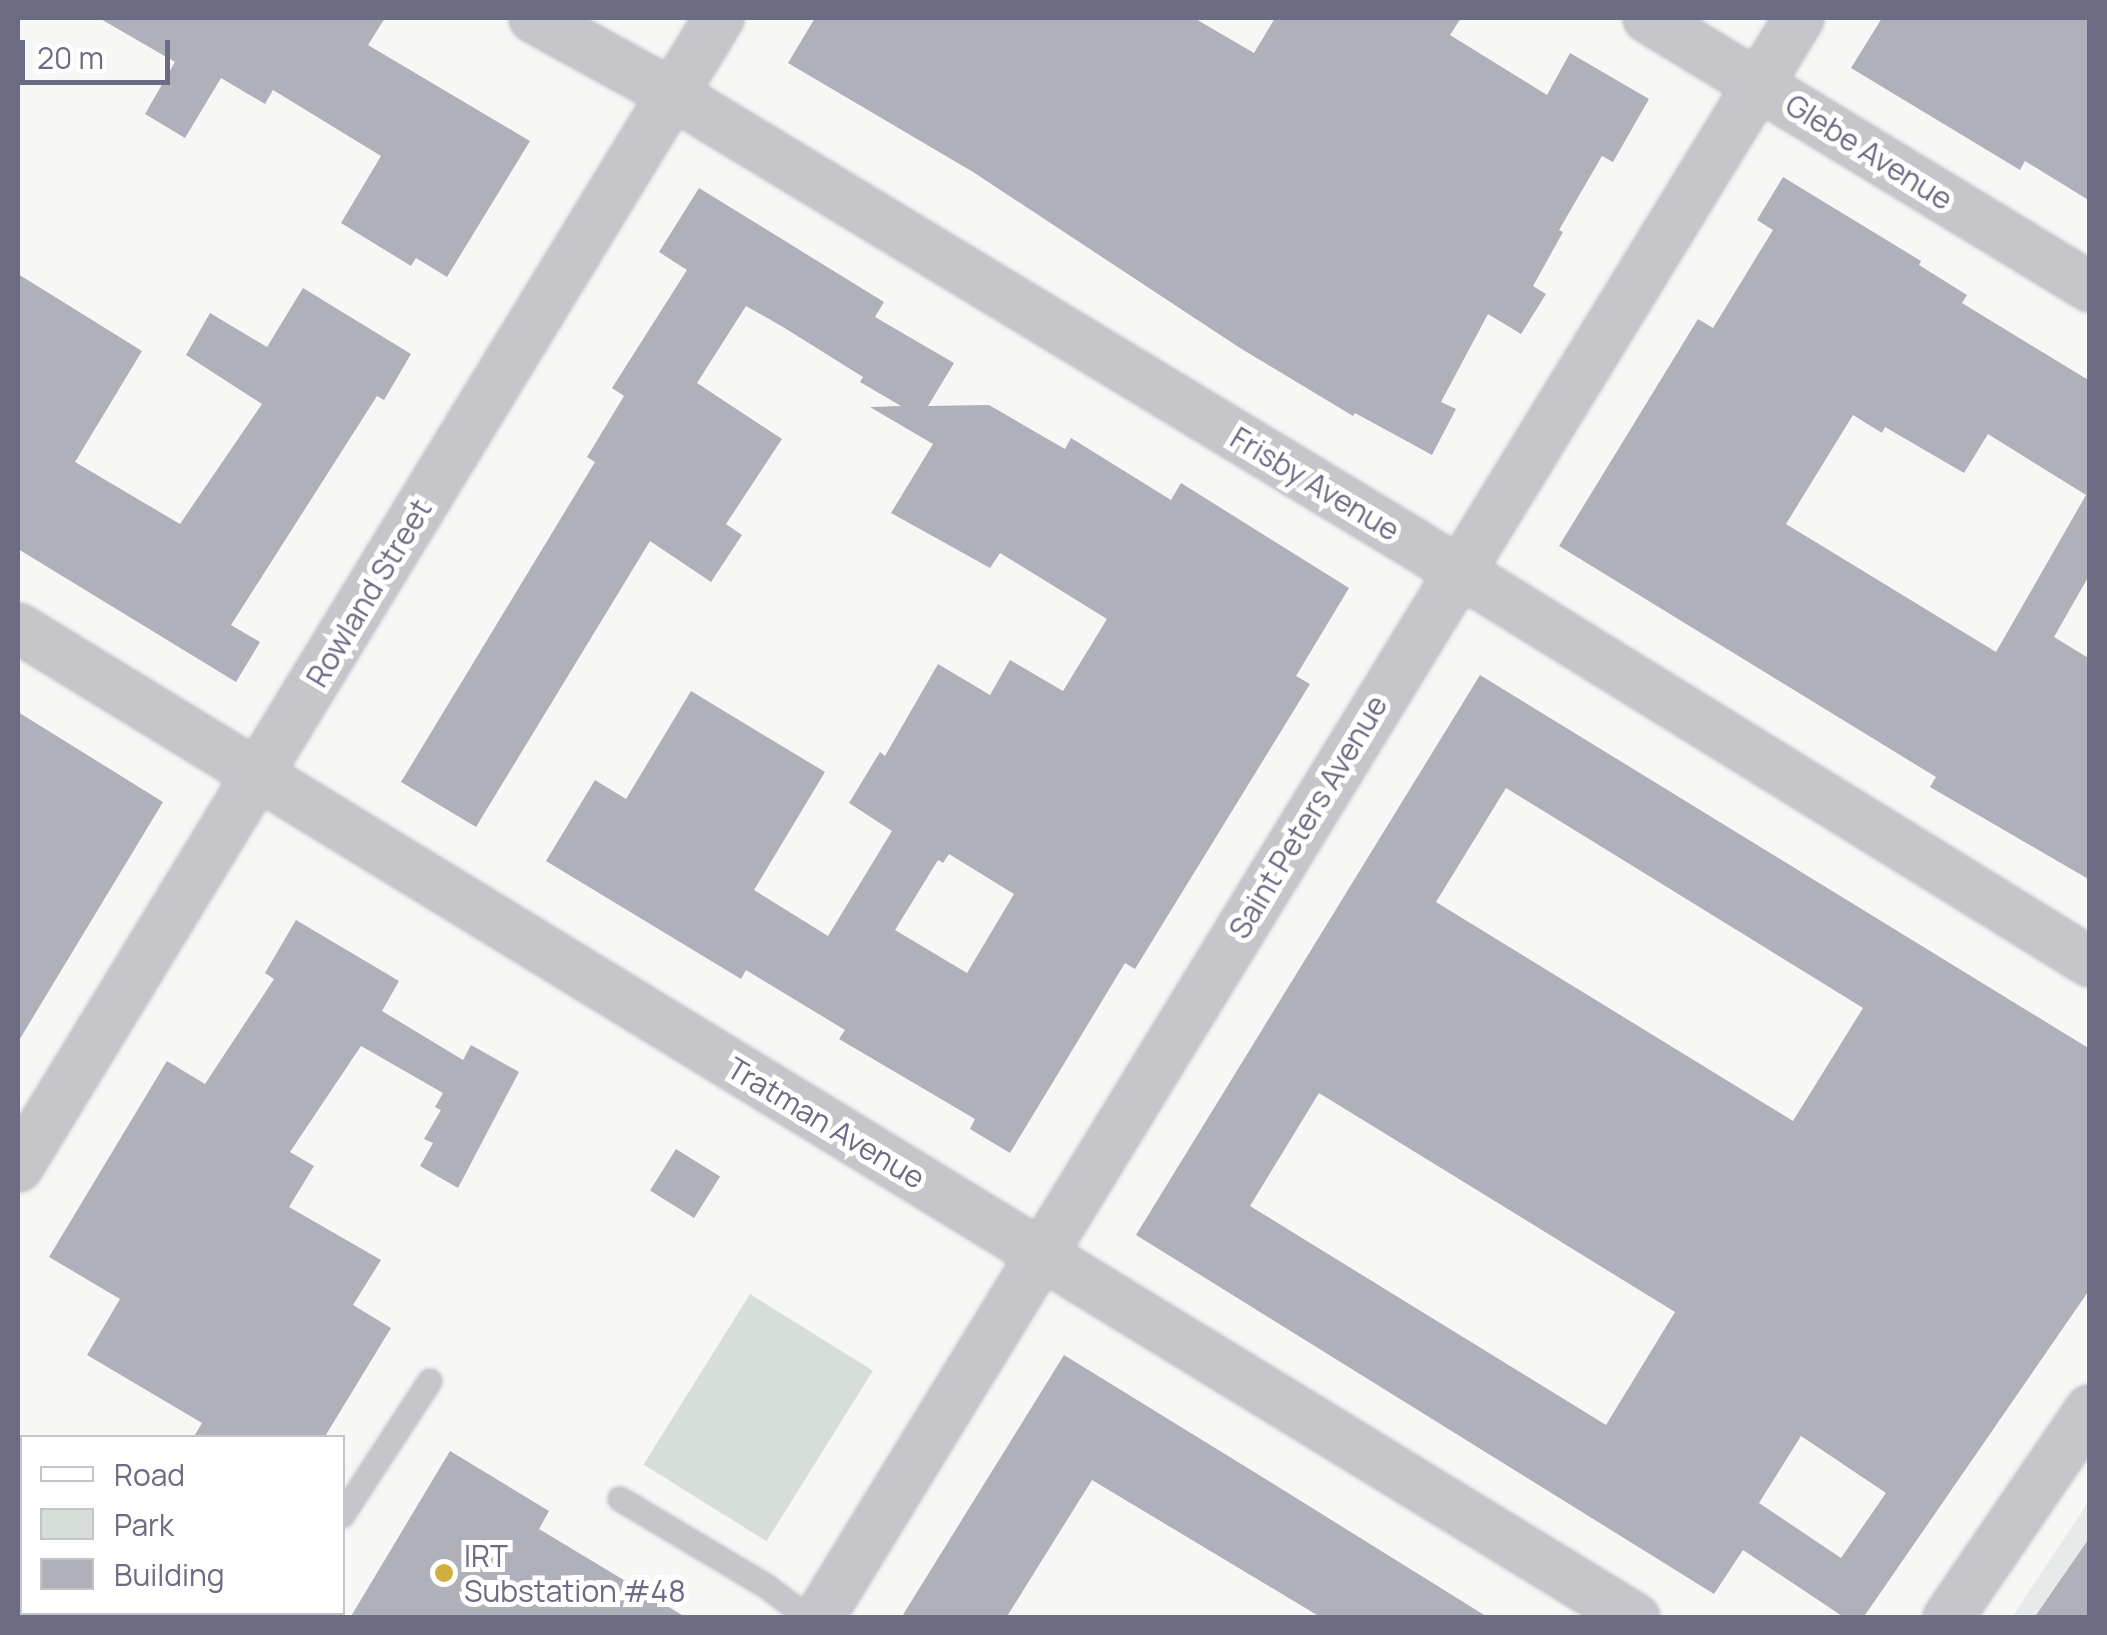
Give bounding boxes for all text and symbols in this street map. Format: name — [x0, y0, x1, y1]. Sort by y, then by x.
scale bar — [25, 20, 175, 82]
text: 20 m — [37, 37, 104, 78]
street label: Glebe Avenue — [1779, 86, 1959, 218]
street label: Frisby Avenue — [1224, 420, 1406, 548]
street label: Rowland Street — [299, 493, 439, 693]
street label: Saint Peters Avenue — [1221, 689, 1395, 945]
street label: Tratman Avenue — [721, 1050, 931, 1196]
legend — [20, 1435, 345, 1615]
text: Road — [114, 1454, 185, 1495]
text: Park — [114, 1504, 174, 1545]
place label: IRT Substation #48 — [464, 1538, 686, 1608]
text: Building — [114, 1554, 225, 1595]
marker: IRT Substation #48 — [433, 1562, 455, 1584]

